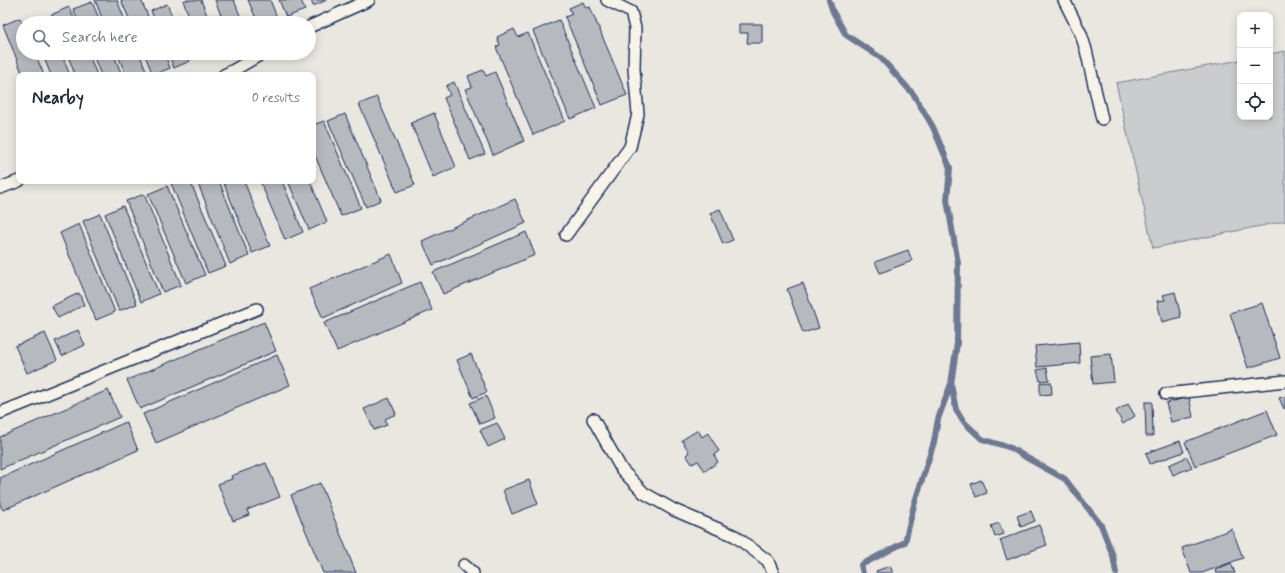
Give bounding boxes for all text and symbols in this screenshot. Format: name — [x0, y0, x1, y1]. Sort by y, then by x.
map controls — [1237, 12, 1273, 120]
button: + — [1237, 12, 1273, 48]
search box — [16, 16, 316, 60]
icon: search — [30, 27, 52, 49]
text: Search here — [62, 28, 138, 48]
button: − — [1237, 48, 1273, 84]
button: locate — [1237, 84, 1273, 120]
text: Nearby — [32, 87, 84, 109]
text: 0 results — [252, 90, 300, 107]

